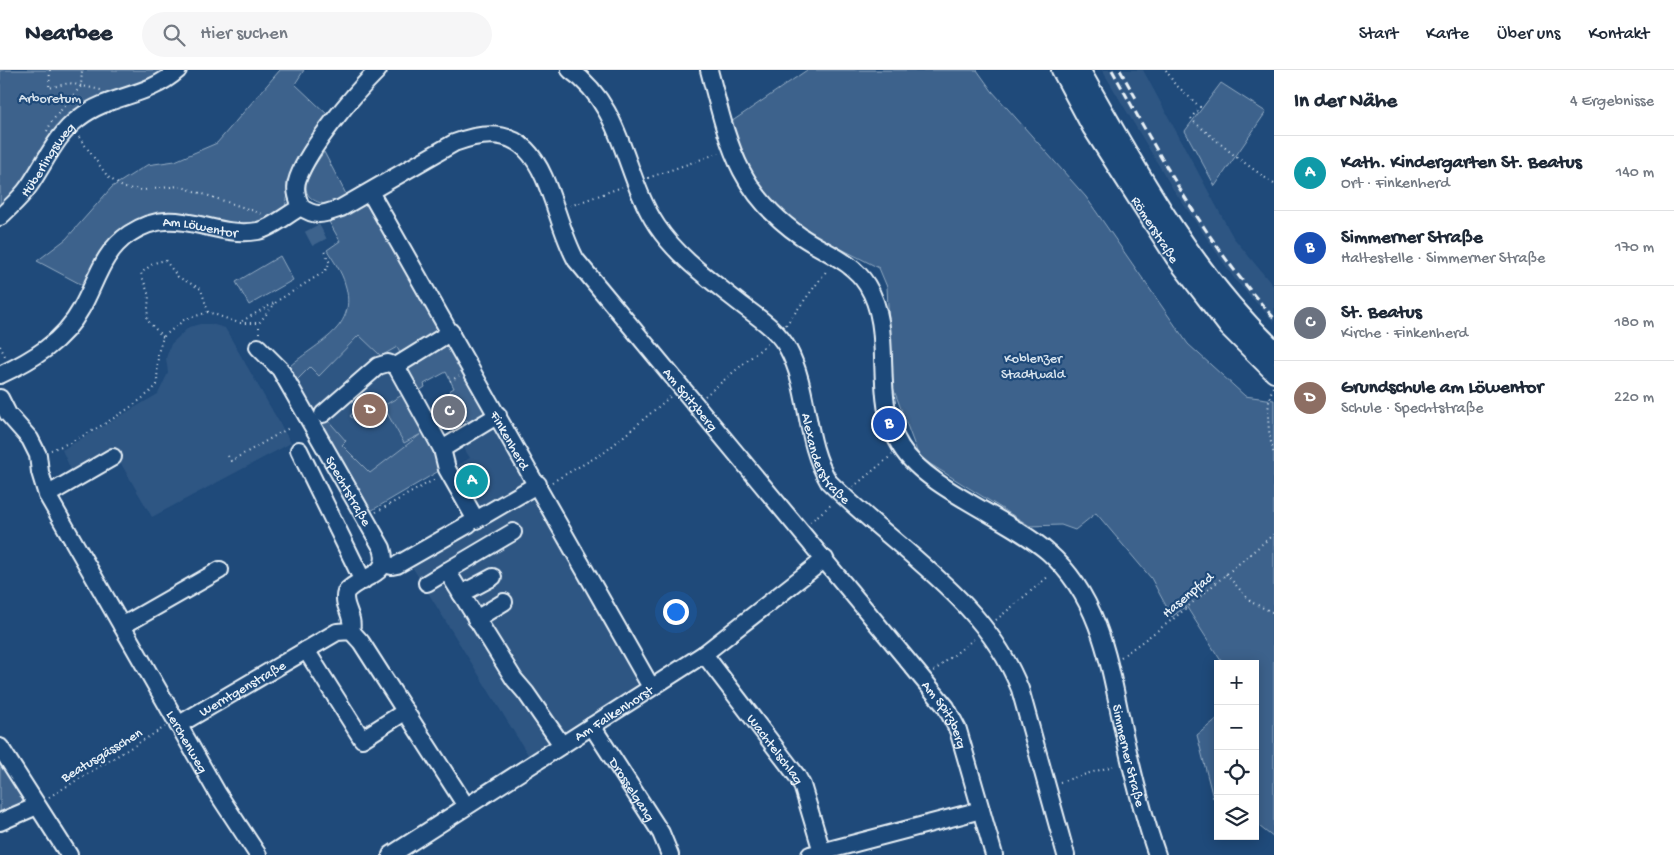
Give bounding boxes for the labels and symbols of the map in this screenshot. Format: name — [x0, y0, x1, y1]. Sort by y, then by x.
park label: Arboretum — [19, 91, 81, 108]
street label: Hüberlingsweg — [18, 120, 80, 201]
street label: Römerstraße — [1126, 194, 1182, 268]
street label: Am Löwentor — [162, 215, 240, 243]
park label: Koblenzer Stadtwald — [1001, 351, 1067, 384]
street label: Am Spitzberg — [658, 365, 720, 436]
pin: D — [354, 391, 386, 429]
pin: C — [433, 393, 465, 431]
pin: B — [873, 405, 905, 443]
street label: Finkenherd — [485, 408, 533, 475]
street label: Alexanderstraße — [796, 412, 853, 509]
street label: Spechtstraße — [320, 454, 374, 531]
pin: A — [456, 462, 488, 500]
street label: Hasenpfad — [1159, 568, 1219, 622]
your location — [663, 599, 689, 625]
street label: Werntgenstraße — [197, 657, 290, 722]
street label: Am Spitzberg — [917, 678, 969, 751]
street label: Am Falkenhorst — [572, 682, 658, 746]
street label: Simmerner Straße — [1107, 703, 1148, 810]
street label: Lerchenweg — [161, 708, 210, 777]
street label: Wachtelschlag — [742, 711, 806, 788]
street label: Beatusgässchen — [58, 725, 146, 788]
street label: Drosselgang — [603, 755, 657, 825]

